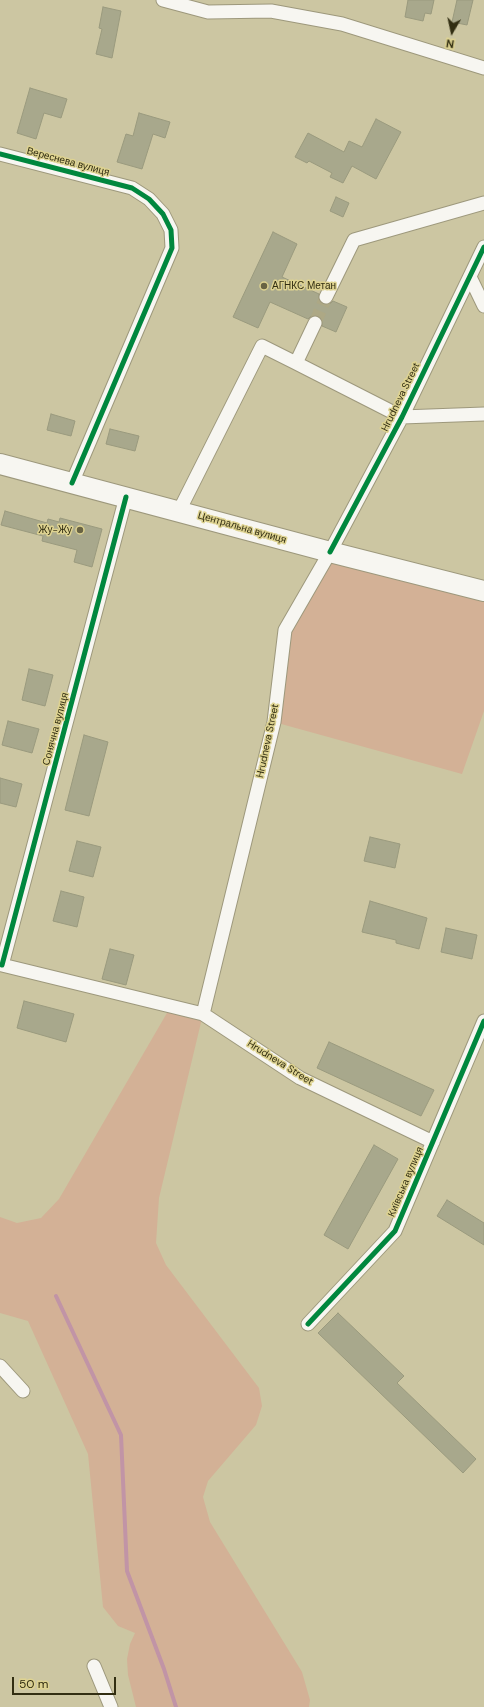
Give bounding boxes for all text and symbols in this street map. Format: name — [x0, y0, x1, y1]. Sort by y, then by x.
north arrow — [432, 12, 472, 52]
text: N — [445, 36, 455, 51]
street label: Вереснева вулиця — [25, 145, 111, 179]
place label: АГНКС Метан — [272, 280, 336, 292]
marker: АГНКС Метан — [259, 281, 269, 291]
street label: Hrudneva Street — [379, 361, 423, 433]
street label: Центральна вулиця — [196, 510, 288, 546]
place label: Жу-Жу — [38, 524, 72, 536]
marker: Жу-Жу — [75, 525, 85, 535]
street label: Сонячна вулиця — [40, 691, 72, 767]
street label: Hrudneva Street — [254, 703, 282, 779]
street label: Hrudneva Street — [245, 1038, 315, 1088]
street label: Київська вулиця — [386, 1145, 426, 1219]
scale bar — [14, 1669, 118, 1695]
text: 50 m — [19, 1676, 48, 1692]

